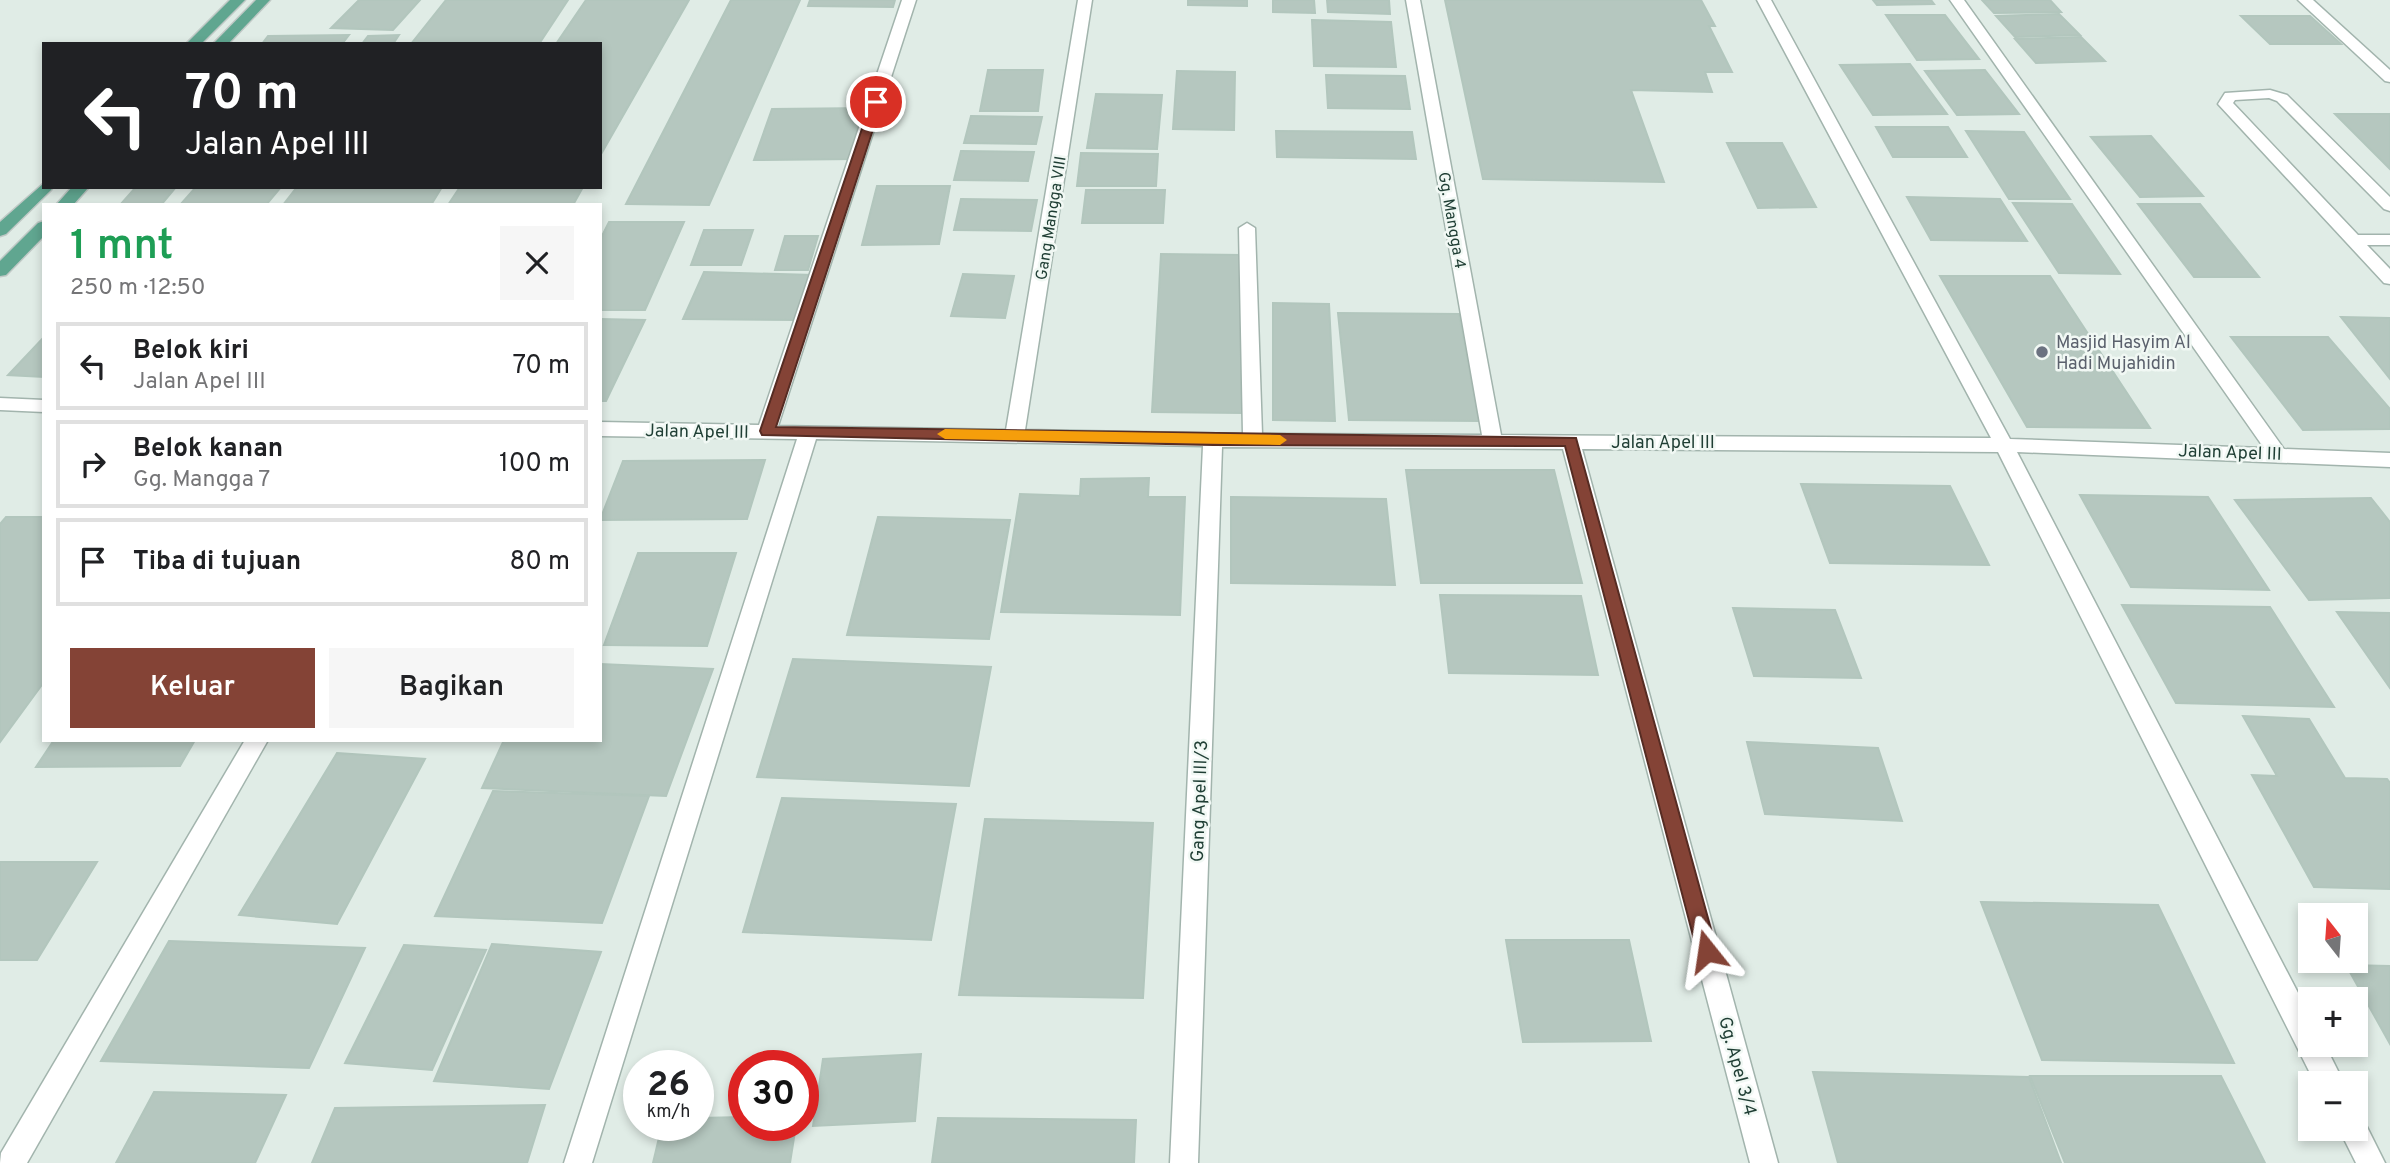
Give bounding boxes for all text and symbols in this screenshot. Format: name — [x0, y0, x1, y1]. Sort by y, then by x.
text: 70 m — [185, 65, 299, 127]
icon: left — [70, 70, 161, 161]
pin — [846, 72, 906, 132]
icon: arrive — [857, 83, 895, 121]
text: Jalan Apel III — [185, 126, 370, 166]
street label: Gang Mangga VIII — [1032, 155, 1072, 282]
street label: Gg. Mangga 4 — [1433, 170, 1469, 270]
text: 1 mnt — [70, 221, 174, 274]
button: close — [500, 226, 574, 300]
text: 250 m · 12:50 — [70, 274, 206, 303]
place label: Masjid Hasyim Al Hadi Mujahidin — [2056, 332, 2191, 376]
text: Belok kiri — [133, 335, 249, 368]
marker: Masjid Hasyim Al Hadi Mujahidin — [2034, 344, 2050, 360]
icon: left — [74, 347, 112, 385]
text: 70 m — [512, 350, 570, 383]
text: Jalan Apel III — [133, 368, 266, 397]
street label: Jalan Apel III — [645, 420, 749, 445]
street label: Jalan Apel III — [1611, 432, 1715, 455]
text: Belok kanan — [133, 433, 283, 466]
street label: Jalan Apel III — [2178, 440, 2282, 467]
icon: right — [74, 445, 112, 483]
text: 100 m — [499, 448, 570, 481]
text: Gg. Mangga 7 — [133, 466, 270, 495]
icon: arrive — [74, 543, 112, 581]
text: Tiba di tujuan — [133, 546, 301, 579]
text: 80 m — [510, 546, 570, 579]
button: Keluar — [70, 648, 315, 728]
button: Bagikan — [329, 648, 574, 728]
street label: Gang Apel III/3 — [1187, 740, 1214, 863]
north arrow — [2298, 903, 2368, 973]
map controls — [2298, 903, 2368, 1141]
position arrow — [1670, 914, 1744, 988]
button: + — [2298, 987, 2368, 1057]
street label: Gg. Apel 3/4 — [1712, 1014, 1761, 1118]
speed limit sign: 30 — [728, 1050, 819, 1141]
text: 26 — [647, 1064, 690, 1108]
button: − — [2298, 1071, 2368, 1141]
text: km/h — [647, 1101, 690, 1124]

